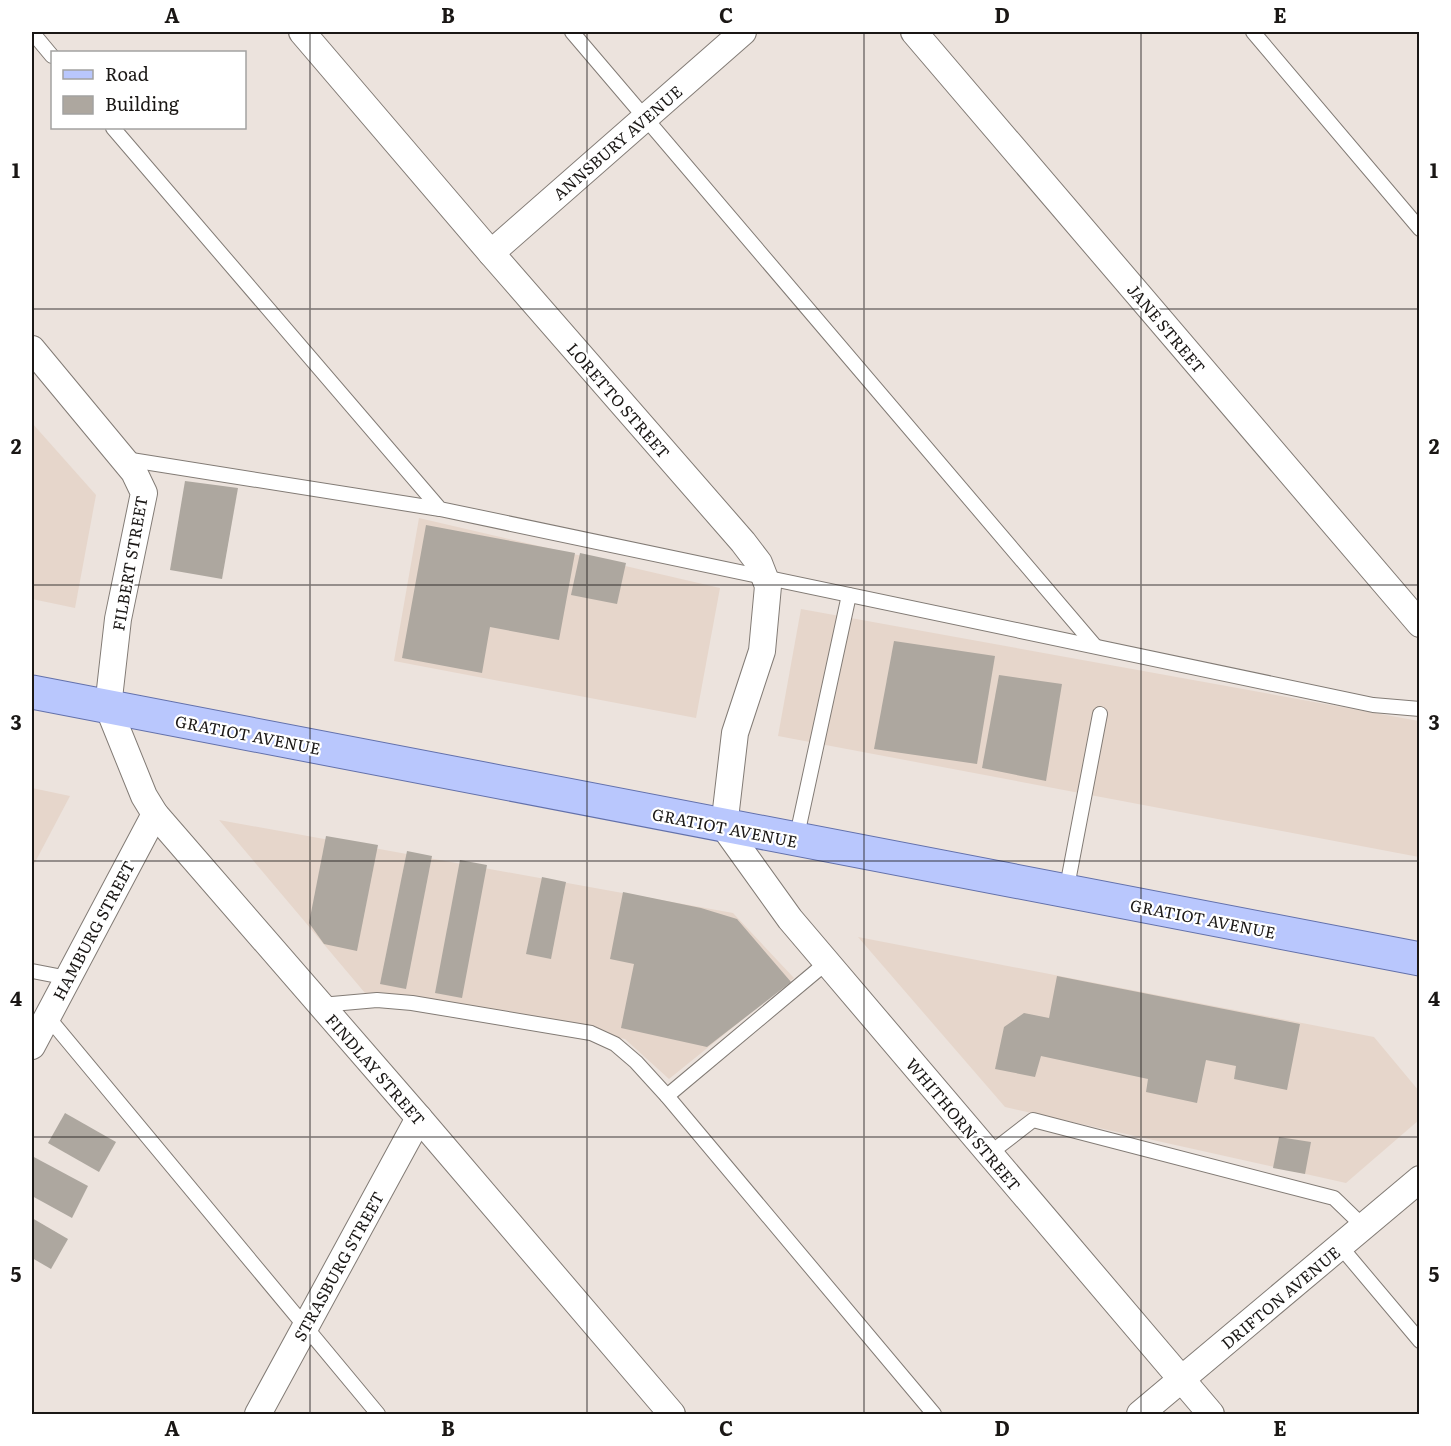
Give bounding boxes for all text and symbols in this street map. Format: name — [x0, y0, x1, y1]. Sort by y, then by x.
text: A — [164, 0, 180, 29]
text: B — [441, 0, 455, 29]
text: C — [719, 0, 733, 29]
text: D — [994, 0, 1010, 29]
text: E — [1273, 0, 1287, 29]
legend — [51, 51, 246, 129]
text: Road — [105, 60, 149, 87]
street label: ANNSBURY AVENUE — [547, 79, 687, 205]
text: Building — [105, 90, 180, 117]
text: 1 — [12, 154, 20, 184]
text: 1 — [1430, 154, 1438, 184]
street label: JANE STREET — [1122, 278, 1212, 378]
street label: LORETTO STREET — [562, 337, 676, 463]
text: 2 — [11, 430, 22, 460]
text: 2 — [1429, 430, 1440, 460]
street label: FILBERT STREET — [105, 493, 153, 633]
text: 3 — [10, 706, 22, 736]
text: 3 — [1428, 706, 1440, 736]
street label: GRATIOT AVENUE — [173, 708, 323, 760]
street label: GRATIOT AVENUE — [650, 801, 800, 853]
street label: HAMBURG STREET — [46, 856, 140, 1004]
street label: GRATIOT AVENUE — [1128, 892, 1278, 944]
text: 4 — [10, 982, 22, 1012]
text: 4 — [1428, 982, 1440, 1012]
street label: FINDLAY STREET — [321, 1008, 431, 1130]
street label: WHITHORN STREET — [901, 1052, 1027, 1196]
street label: STRASBURG STREET — [287, 1187, 389, 1345]
street label: DRIFTON AVENUE — [1215, 1240, 1345, 1354]
text: 5 — [11, 1258, 22, 1288]
text: 5 — [1429, 1258, 1440, 1288]
text: A — [164, 1412, 180, 1442]
text: B — [441, 1412, 455, 1442]
text: C — [719, 1412, 733, 1442]
text: D — [994, 1412, 1010, 1442]
text: E — [1273, 1412, 1287, 1442]

